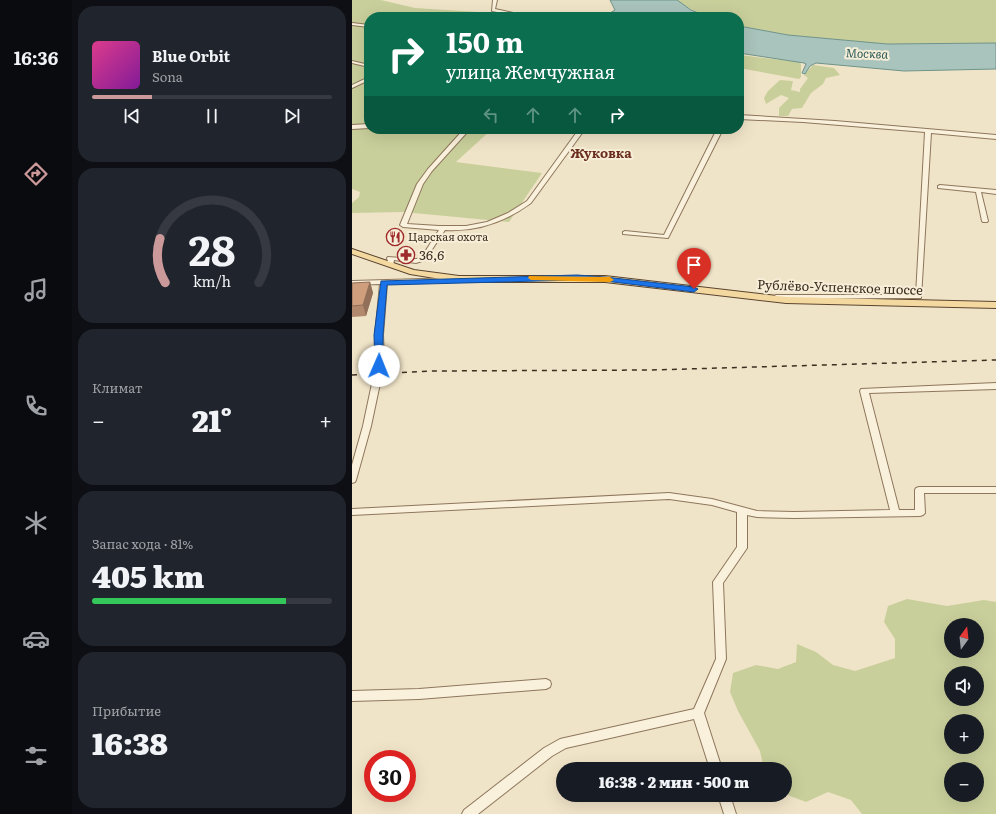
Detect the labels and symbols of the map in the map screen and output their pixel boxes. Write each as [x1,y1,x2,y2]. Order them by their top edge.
water label: Москва [845,43,889,63]
district label: Жуковка [570,143,632,162]
restaurant icon: Царская охота [385,227,405,247]
place label: Царская охота [408,228,488,244]
pharmacy icon: 36,6 [396,245,416,265]
place label: 36,6 [419,245,444,264]
pin [677,248,711,289]
street label: Рублёво-Успенское шоссе [757,274,923,299]
position arrow [358,345,400,387]
north arrow [944,618,984,658]
speed limit sign: 30 [364,750,416,802]

